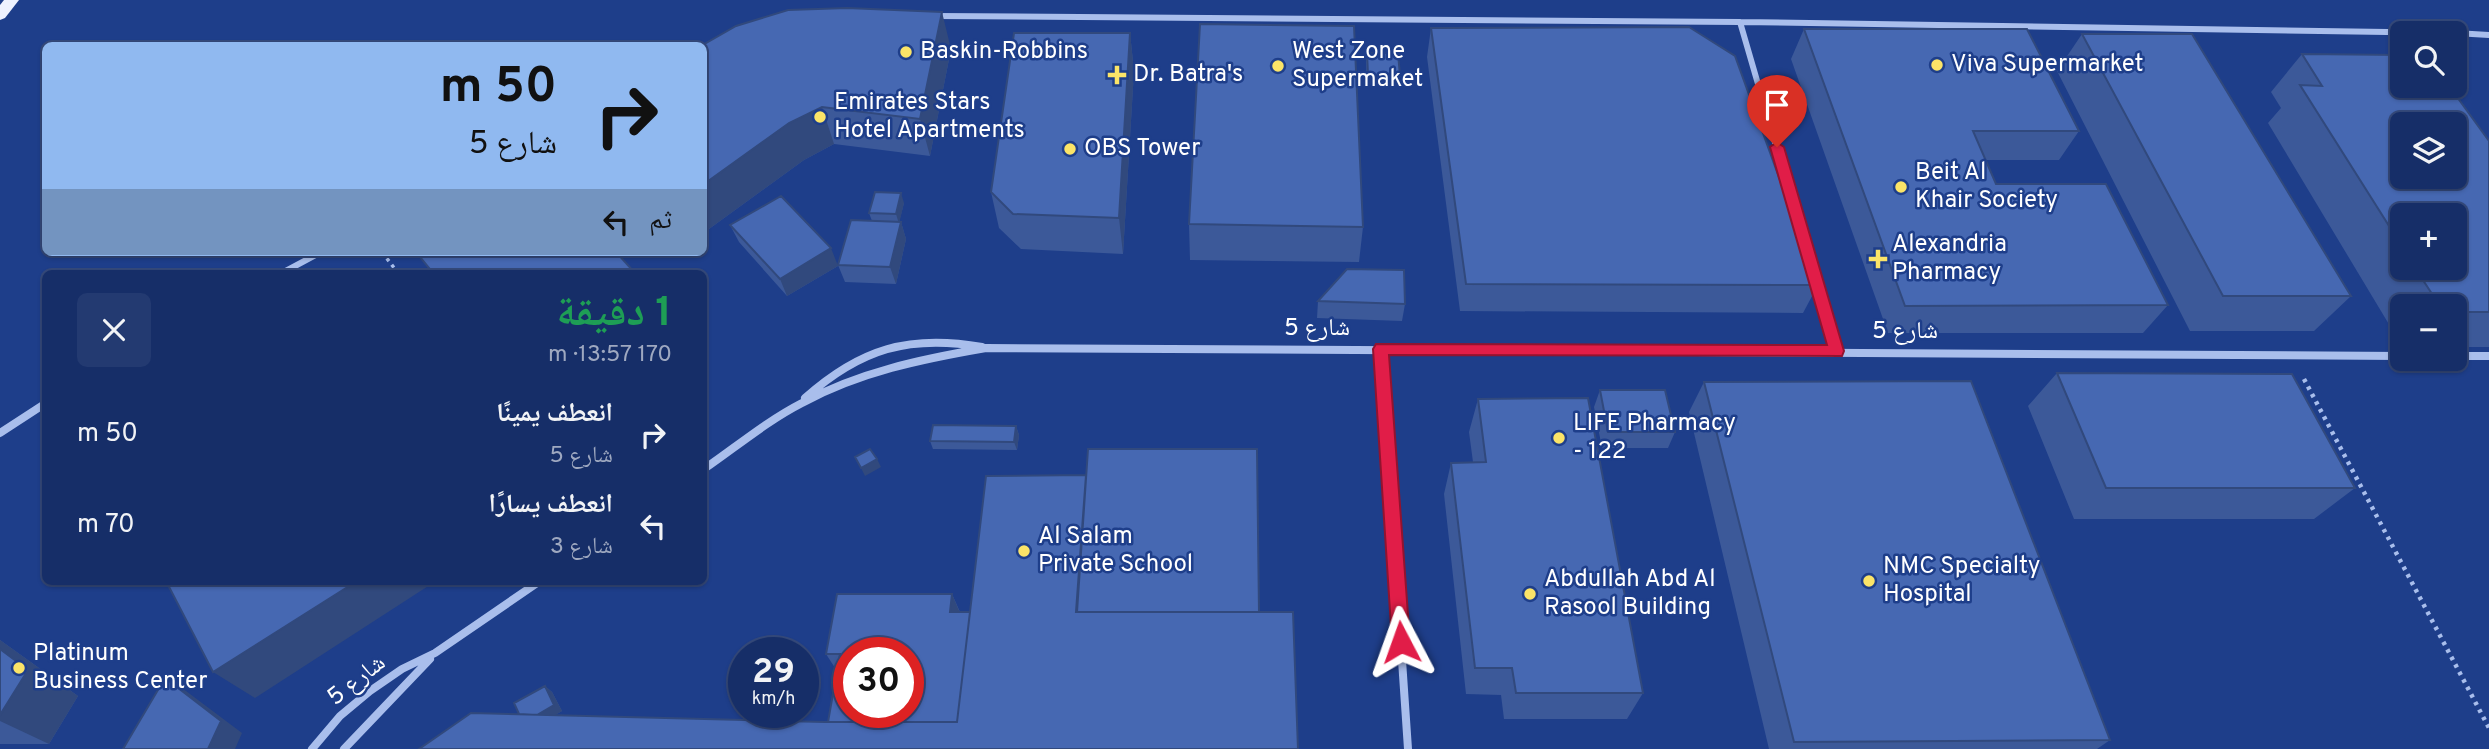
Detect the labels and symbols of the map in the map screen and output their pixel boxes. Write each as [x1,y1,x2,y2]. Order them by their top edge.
place label: Baskin-Robbins [920,37,1088,67]
place label: West Zone Supermaket [1292,37,1423,95]
marker: Baskin-Robbins [898,44,914,60]
place label: Viva Supermarket [1951,50,2144,80]
marker: Viva Supermarket [1929,57,1945,73]
marker: West Zone Supermaket [1270,58,1286,74]
place label: Dr. Batra's [1133,60,1243,90]
marker: Dr. Batra's [1107,65,1127,85]
pin [1747,75,1807,147]
place label: Emirates Stars Hotel Apartments [834,88,1025,146]
marker: Emirates Stars Hotel Apartments [812,109,828,125]
place label: OBS Tower [1084,134,1201,164]
marker: OBS Tower [1062,141,1078,157]
place label: Beit Al Khair Society [1915,158,2058,216]
marker: Beit Al Khair Society [1893,179,1909,195]
place label: Alexandria Pharmacy [1892,230,2007,288]
marker: Alexandria Pharmacy [1870,251,1886,267]
street label: شارع 5 [1284,314,1350,344]
street label: شارع 5 [1872,317,1938,347]
place label: LIFE Pharmacy - 122 [1573,409,1736,467]
marker: LIFE Pharmacy - 122 [1551,430,1567,446]
place label: Al Salam Private School [1038,522,1193,580]
marker: Al Salam Private School [1016,543,1032,559]
place label: NMC Specialty Hospital [1883,552,2040,610]
place label: Abdullah Abd Al Rasool Building [1544,565,1715,623]
marker: NMC Specialty Hospital [1861,573,1877,589]
marker: Abdullah Abd Al Rasool Building [1522,586,1538,602]
position arrow [1364,605,1438,679]
speed limit sign: 30 [833,637,924,728]
place label: Platinum Business Center [33,639,208,697]
street label: شارع 5 [322,649,392,713]
marker: Platinum Business Center [11,660,27,676]

